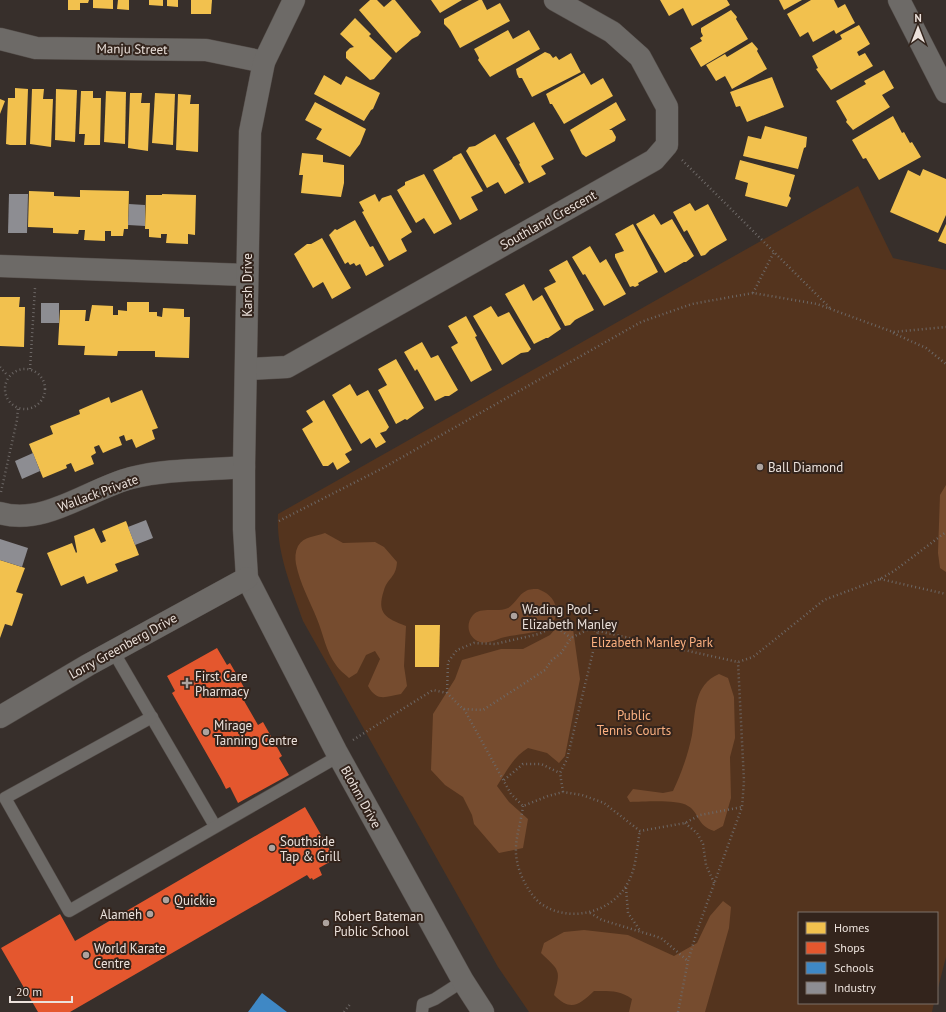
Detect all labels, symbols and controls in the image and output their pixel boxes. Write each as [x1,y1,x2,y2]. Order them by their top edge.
north arrow [898,8,938,48]
text: N [914,11,922,25]
street label: Manju Street [96,40,168,58]
street label: Southland Crescent [497,186,600,254]
street label: Karsh Drive [239,253,256,317]
place label: Ball Diamond [768,459,843,476]
marker: Ball Diamond [755,462,765,472]
street label: Wallack Private [56,471,140,515]
place label: Wading Pool - Elizabeth Manley [522,601,617,633]
street label: Lorry Greenberg Drive [66,609,180,683]
marker: Wading Pool - Elizabeth Manley [509,611,519,621]
park label: Elizabeth Manley Park [591,634,714,651]
place label: First Care Pharmacy [195,668,249,700]
marker: First Care Pharmacy [182,678,192,688]
park label: Public Tennis Courts [597,707,671,739]
place label: Mirage Tanning Centre [214,717,298,749]
marker: Mirage Tanning Centre [201,727,211,737]
street label: Blohm Drive [337,763,385,831]
place label: Southside Tap & Grill [280,833,341,865]
marker: Southside Tap & Grill [267,843,277,853]
place label: Quickie [174,892,216,909]
marker: Quickie [161,895,171,905]
place label: Alameh [100,906,142,923]
place label: Robert Bateman Public School [334,908,423,940]
marker: Alameh [145,909,155,919]
legend [798,912,938,1004]
marker: Robert Bateman Public School [321,918,331,928]
text: Homes [834,920,869,935]
place label: World Karate Centre [94,940,166,972]
text: Shops [834,940,865,955]
marker: World Karate Centre [81,950,91,960]
text: Schools [834,960,874,975]
scale bar [10,978,72,1004]
text: Industry [834,980,876,995]
text: 20 m [16,984,42,999]

